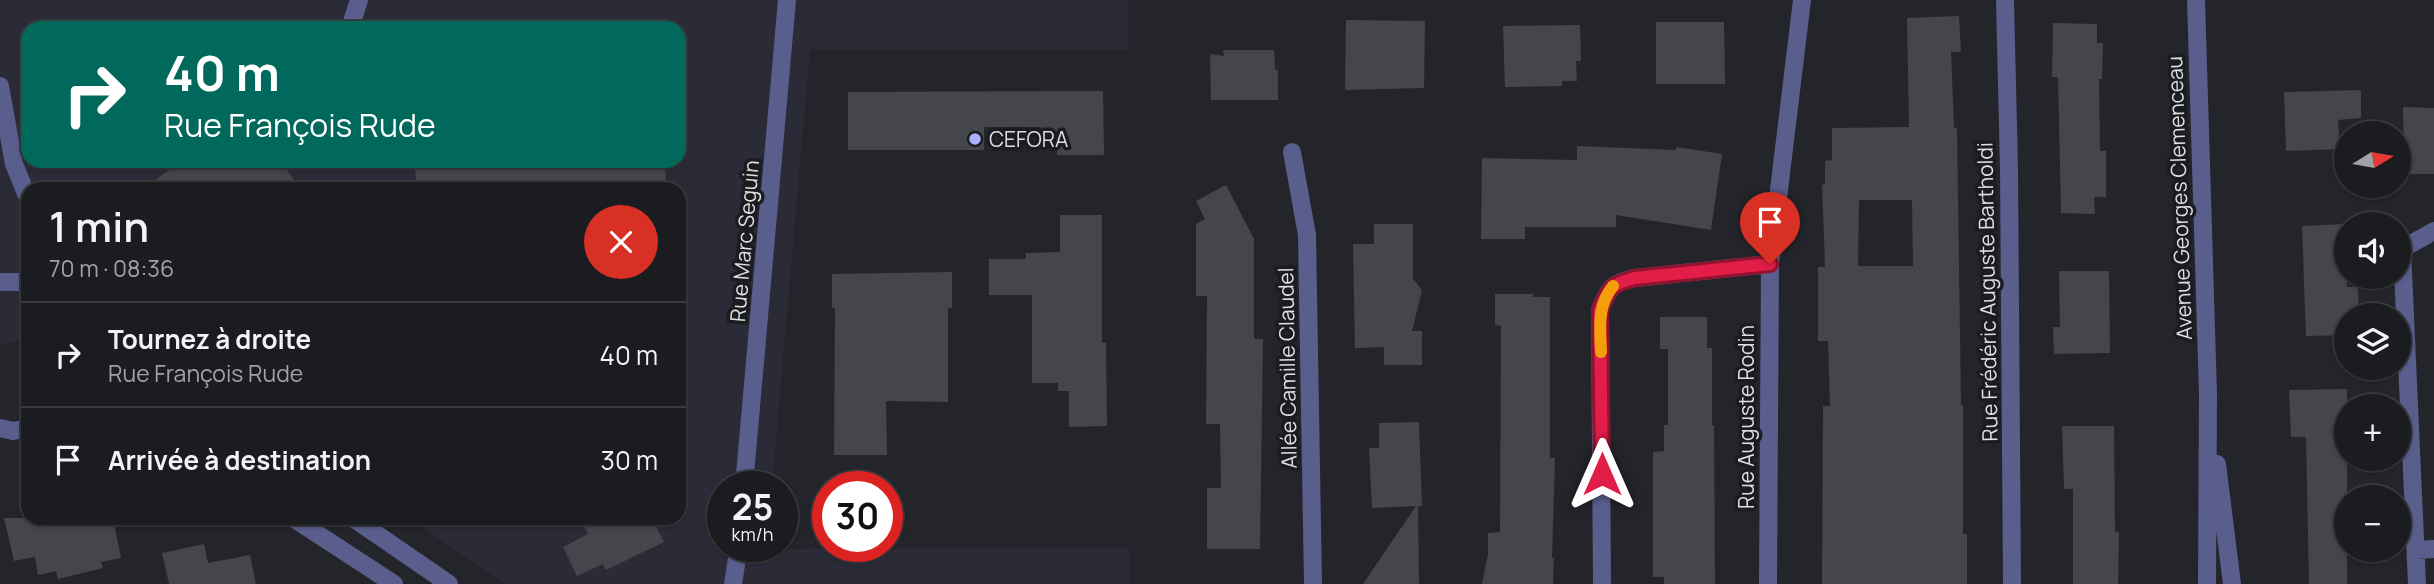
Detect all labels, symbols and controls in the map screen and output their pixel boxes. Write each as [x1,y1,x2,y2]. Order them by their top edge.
text: 40 m [164,39,280,106]
icon: right [49,49,140,140]
street label: Avenue Georges Clemenceau [2160,56,2198,340]
text: Rue François Rude [164,103,436,147]
north arrow [2334,121,2412,198]
map controls [2334,121,2411,562]
place label: CEFORA [989,125,1068,153]
marker: CEFORA [967,131,983,147]
street label: Rue Frédéric Auguste Bartholdi [1970,142,2004,442]
street label: Rue Marc Seguin [723,159,765,323]
pin [1740,192,1800,264]
text: 1 min [49,197,149,255]
icon: arrive [1751,203,1789,241]
button: close [584,205,658,279]
button: sound [2334,212,2411,289]
text: 70 m · 08:36 [49,252,174,284]
street label: Allée Camille Claudel [1271,267,1303,469]
button: layers [2334,303,2411,380]
text: Tournez à droite [108,321,311,357]
street label: Rue Auguste Rodin [1732,325,1760,509]
icon: right [49,336,87,374]
text: 40 m [600,337,658,373]
text: Rue François Rude [108,357,303,389]
button: + [2334,394,2411,471]
position arrow [1565,437,1639,511]
icon: arrive [49,441,87,479]
text: Arrivée à destination [108,442,371,478]
text: 30 m [601,442,658,478]
speed limit sign: 30 [812,471,903,562]
text: 25 [732,483,773,531]
button: − [2334,485,2411,562]
text: km/h [732,522,773,546]

